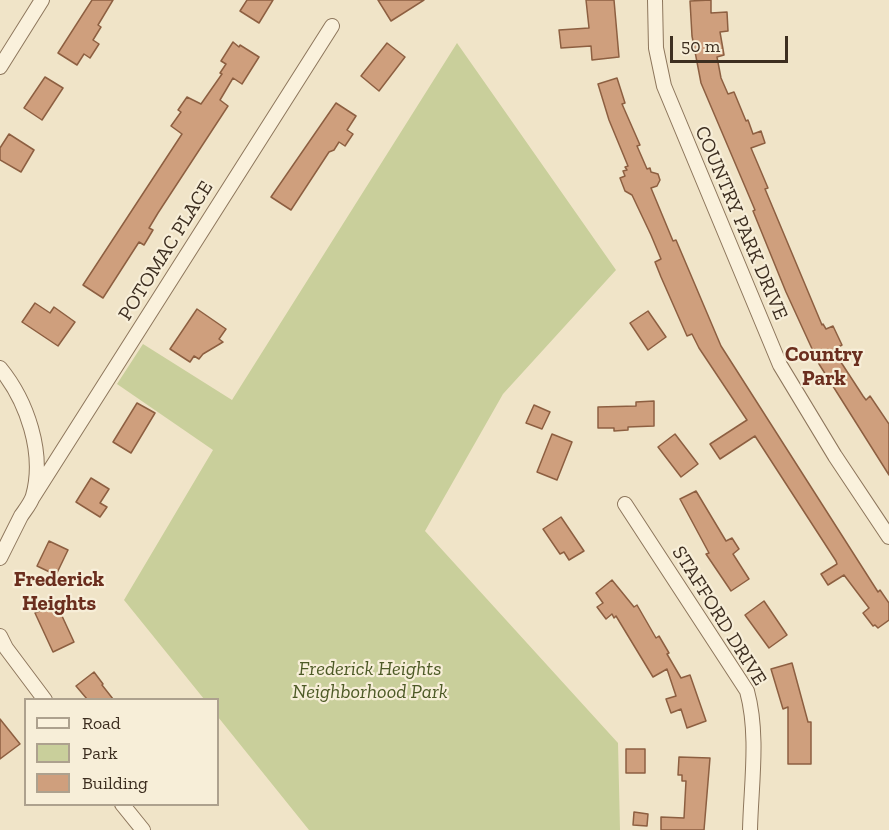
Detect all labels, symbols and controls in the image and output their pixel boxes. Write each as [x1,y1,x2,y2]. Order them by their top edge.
scale bar [673,24,792,62]
text: 50 m [681,35,720,57]
street label: COUNTRY PARK DRIVE [689,123,793,323]
street label: POTOMAC PLACE [114,177,218,325]
district label: Country Park [785,342,863,392]
street label: STAFFORD DRIVE [666,542,772,690]
district label: Frederick Heights [14,567,104,617]
park label: Frederick Heights Neighborhood Park [292,657,448,704]
legend [24,698,219,806]
text: Road [82,712,121,734]
text: Park [82,742,118,764]
text: Building [82,772,148,794]

